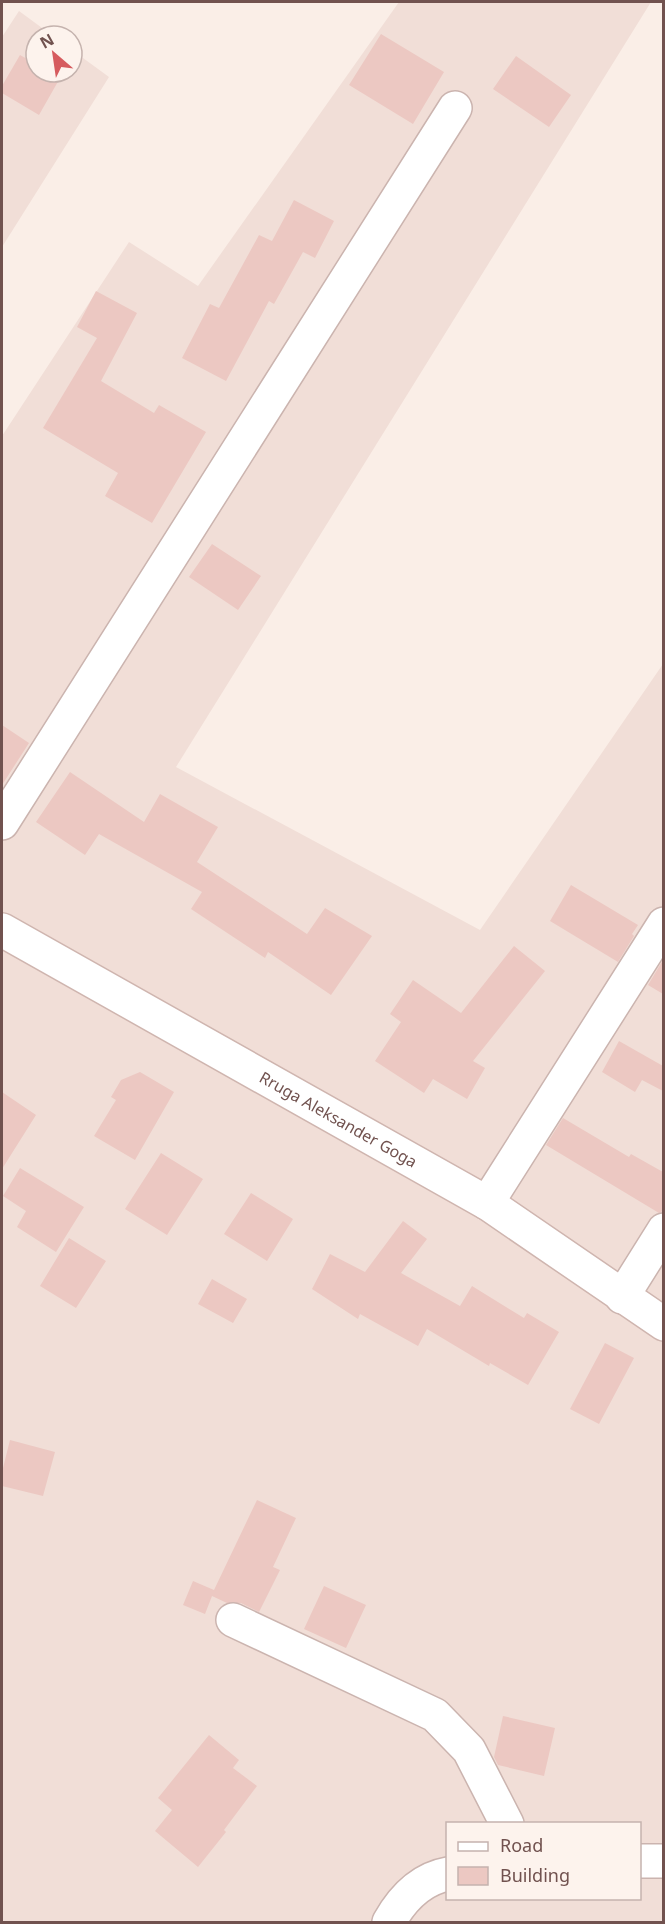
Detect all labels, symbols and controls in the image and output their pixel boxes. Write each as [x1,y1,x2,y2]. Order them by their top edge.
north arrow [24,24,84,84]
text: N [36,28,58,54]
street label: Rruga Aleksander Goga [256,1066,421,1173]
legend [446,1822,641,1900]
text: Road [500,1833,543,1857]
text: Building [500,1863,570,1887]

